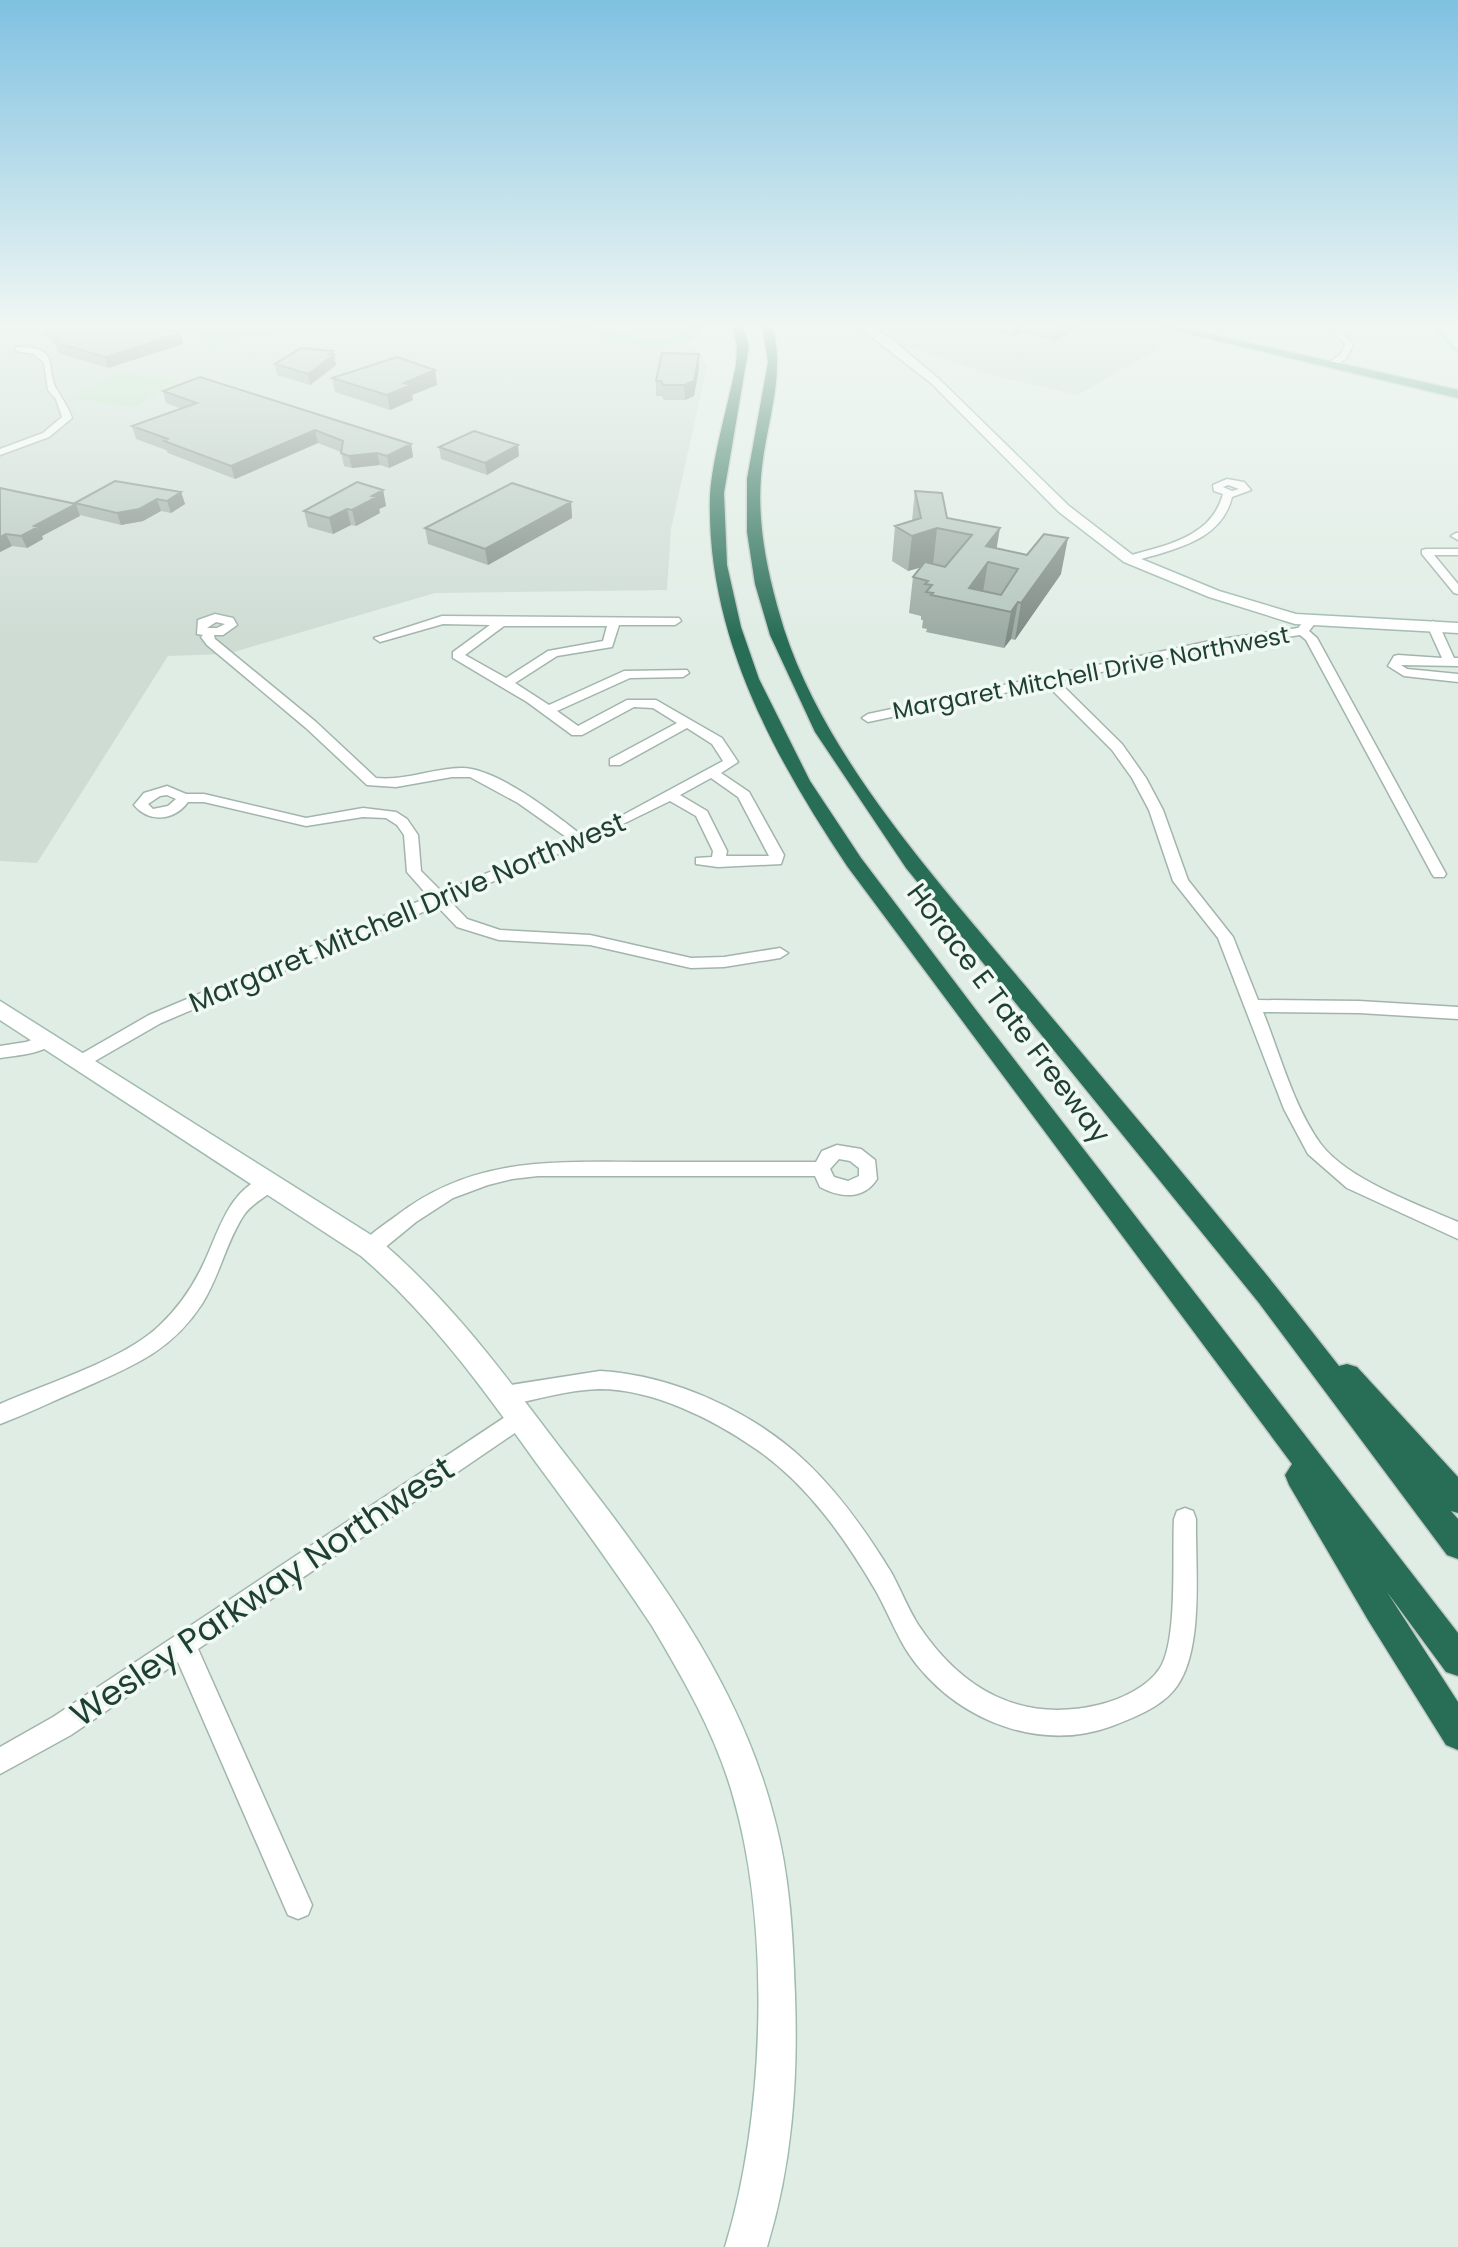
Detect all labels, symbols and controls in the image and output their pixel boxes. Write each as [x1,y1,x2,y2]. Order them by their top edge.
street label: Margaret Mitchell Drive Northwest [890,618,1292,727]
street label: Margaret Mitchell Drive Northwest [183,803,631,1022]
street label: Horace E Tate Freeway [898,875,1120,1152]
street label: Wesley Parkway Northwest [61,1444,463,1738]

